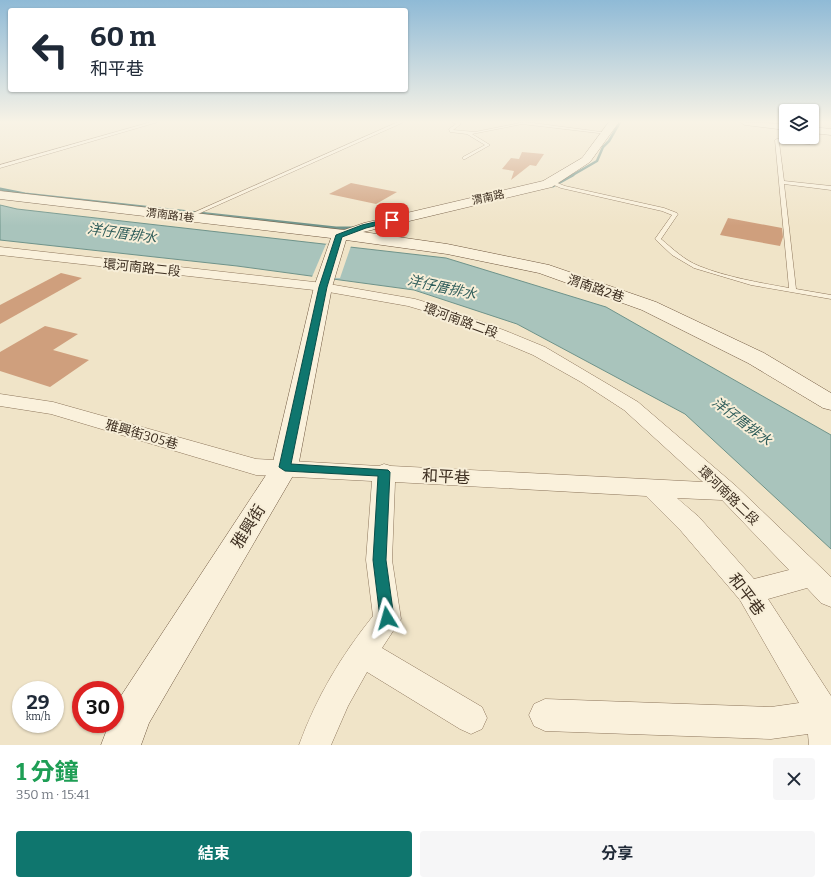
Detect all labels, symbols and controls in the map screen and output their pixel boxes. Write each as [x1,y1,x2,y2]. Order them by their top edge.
text: 60 m [90,20,156,53]
icon: left [24,24,76,76]
text: 和平巷 [90,58,144,80]
map controls [779,104,819,144]
button: layers [779,104,819,144]
street label: 渭南路 [471,187,506,208]
pin [375,203,409,237]
street label: 渭南路1巷 [145,206,195,225]
icon: arrive [381,209,403,231]
water label: 洋仔厝排水 [86,220,159,247]
street label: 環河南路二段 [102,256,182,279]
water label: 洋仔厝排水 [406,272,479,303]
street label: 渭南路2巷 [565,272,626,305]
street label: 環河南路二段 [422,300,500,341]
water label: 洋仔厝排水 [709,394,776,450]
street label: 雅興街305巷 [104,417,180,452]
street label: 環河南路二段 [695,463,762,528]
street label: 和平巷 [422,466,470,487]
street label: 雅興街 [228,501,269,552]
street label: 和平巷 [725,569,769,619]
position arrow [366,597,408,639]
speed limit sign: 30 [72,681,124,733]
text: 29 [26,690,50,714]
text: km/h [26,711,50,723]
text: 1 分鐘 [16,758,79,786]
button: close [773,758,815,800]
text: 350 m · 15:41 [16,787,89,802]
button: 結束 [16,831,412,877]
button: 分享 [420,831,815,877]

